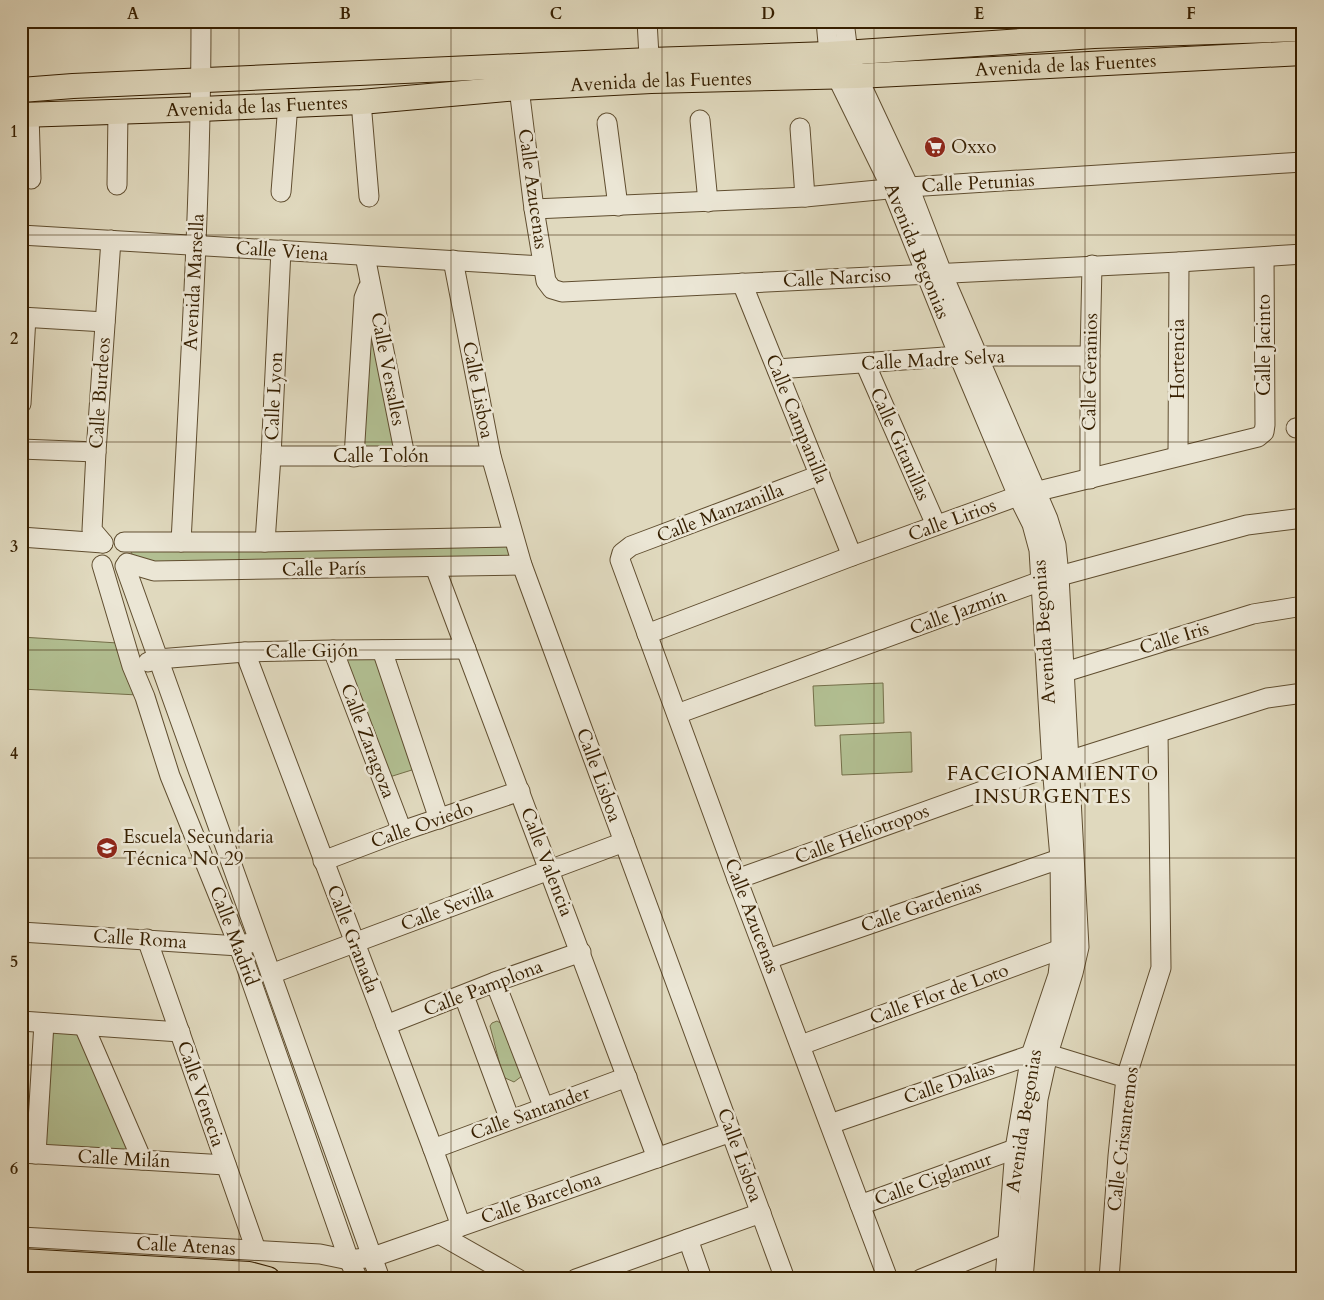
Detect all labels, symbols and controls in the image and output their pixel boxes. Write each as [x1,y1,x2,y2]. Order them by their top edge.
text: A [127,3,139,25]
text: B [339,3,351,25]
text: C [550,3,562,25]
text: D [761,3,775,25]
text: E [974,3,984,25]
text: F [1186,3,1196,25]
street label: Avenida de las Fuentes [974,48,1157,83]
street label: Avenida de las Fuentes [570,66,752,98]
street label: Avenida de las Fuentes [166,90,348,123]
text: 1 [10,121,18,143]
street label: Calle Azucenas [512,127,554,251]
place label: Oxxo [951,134,997,160]
supermarket icon: Oxxo [923,135,947,159]
street label: Calle Petunias [921,167,1035,199]
street label: Avenida Begonias [878,179,956,323]
street label: Avenida Marsella [177,213,211,351]
street label: Calle Viena [235,235,329,267]
street label: Calle Narciso [782,262,892,294]
street label: Calle Jacinto [1251,294,1277,396]
street label: Calle Versalles [364,310,412,428]
street label: Calle Geranios [1076,313,1104,431]
street label: Hortencia [1165,319,1191,399]
text: 2 [10,328,18,350]
street label: Calle Burdeos [83,336,117,450]
street label: Calle Lisboa [456,339,500,441]
street label: Calle Madre Selva [861,343,1005,377]
street label: Calle Campanilla [759,350,835,488]
street label: Calle Lyon [259,351,289,441]
street label: Calle Gitanillas [863,383,937,505]
street label: Calle Tolón [333,443,429,469]
street label: Calle Manzanilla [653,477,787,549]
street label: Calle Lirios [904,492,1000,548]
text: 3 [10,536,18,558]
street label: Calle París [282,555,366,583]
street label: Avenida Begonias [1026,559,1062,705]
street label: Calle Jazmín [906,582,1010,642]
street label: Calle Iris [1136,615,1212,661]
street label: Calle Gijón [265,637,359,665]
street label: Calle Zaragoza [334,680,402,802]
street label: Calle Lisboa [570,725,628,825]
text: 4 [10,743,18,765]
district label: FACCIONAMIENTO INSURGENTES [947,760,1159,810]
street label: Calle Oviedo [367,795,477,855]
street label: Calle Heliotropos [791,798,933,870]
street label: Calle Valencia [514,804,580,920]
place label: Escuela Secundaria Técnica No 29 [123,824,274,872]
school or university icon: Escuela Secundaria Técnica No 29 [95,836,119,860]
street label: Calle Azucenas [718,855,786,977]
street label: Calle Gardenias [857,873,985,939]
street label: Calle Sevilla [397,878,497,938]
street label: Calle Granada [320,881,386,997]
street label: Calle Madrid [203,882,265,990]
street label: Calle Roma [92,923,188,955]
text: 5 [10,951,18,973]
street label: Calle Pamplona [420,953,546,1023]
street label: Calle Flor de Loto [866,957,1012,1031]
street label: Calle Venecia [171,1038,231,1150]
street label: Avenida Begonias [1000,1048,1048,1194]
street label: Calle Dalias [900,1055,998,1111]
street label: Calle Crisantemos [1101,1065,1145,1213]
street label: Calle Santander [467,1079,593,1147]
street label: Calle Lisboa [711,1105,769,1205]
street label: Calle Milán [77,1144,171,1174]
street label: Calle Ciglamur [871,1146,995,1212]
text: 6 [10,1158,18,1180]
street label: Calle Barcelona [477,1165,605,1231]
street label: Calle Atenas [136,1230,236,1262]

